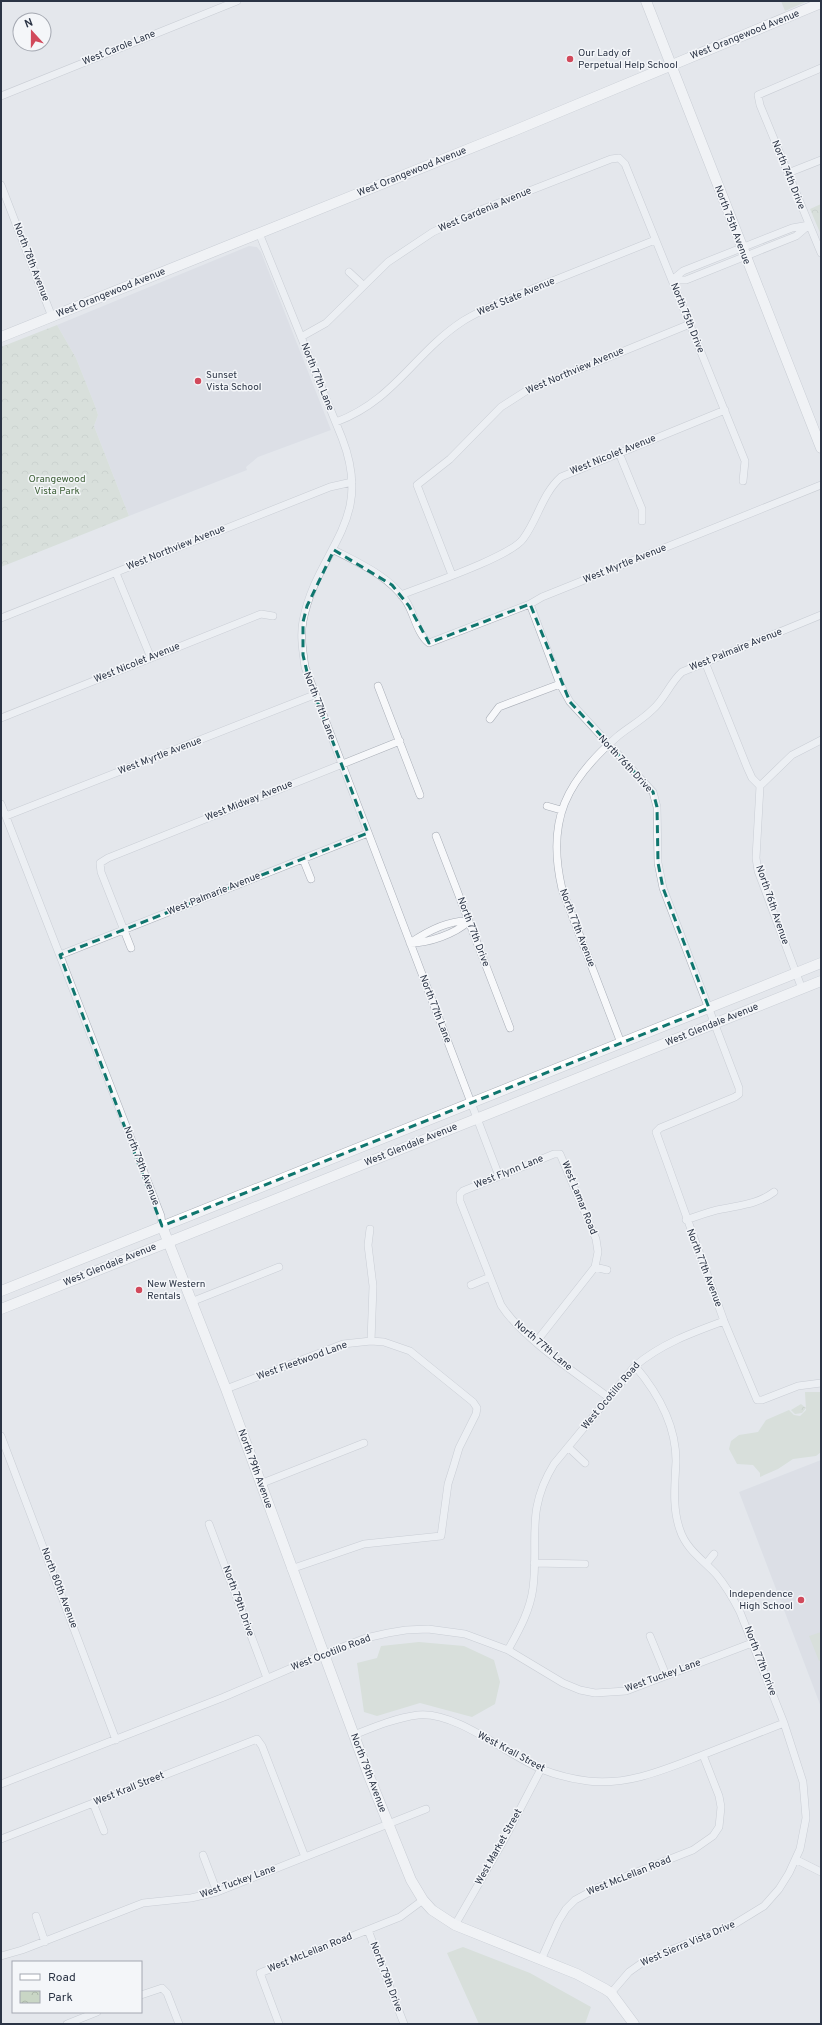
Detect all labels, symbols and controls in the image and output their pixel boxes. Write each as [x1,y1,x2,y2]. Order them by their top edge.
street label: West Orangewood Avenue [688,7,802,63]
north arrow [12,12,52,52]
text: N [23,16,35,32]
street label: West Carole Lane [81,27,157,69]
place label: Our Lady of Perpetual Help School [578,47,678,72]
marker: Our Lady of Perpetual Help School [565,54,575,64]
street label: North 74th Drive [768,138,808,212]
street label: West Orangewood Avenue [355,144,469,200]
street label: West Gardenia Avenue [436,184,534,236]
street label: North 75th Avenue [711,184,753,266]
street label: North 78th Avenue [10,221,52,303]
street label: West Orangewood Avenue [54,265,168,321]
street label: West State Avenue [475,275,557,319]
street label: North 75th Drive [667,281,707,355]
street label: North 77th Lane [297,341,337,413]
street label: West Northview Avenue [524,344,626,398]
place label: Sunset Vista School [206,369,261,394]
marker: Sunset Vista School [193,376,203,386]
street label: West Nicolet Avenue [568,432,658,478]
park label: Orangewood Vista Park [28,473,86,498]
street label: West Northview Avenue [125,522,227,574]
street label: West Myrtle Avenue [581,541,669,587]
street label: West Palmaire Avenue [688,625,784,675]
street label: West Nicolet Avenue [92,640,182,686]
street label: North 77th Lane [300,670,338,742]
street label: North 76th Drive [595,733,655,795]
street label: West Myrtle Avenue [116,734,204,778]
street label: West Midway Avenue [203,777,295,825]
street label: North 76th Avenue [752,864,792,946]
street label: West Palmarie Avenue [166,869,262,919]
street label: North 77th Avenue [556,887,598,969]
street label: North 77th Drive [454,895,492,969]
street label: North 77th Lane [416,973,454,1045]
street label: West Glendale Avenue [664,1000,760,1050]
street label: West Glendale Avenue [363,1120,459,1170]
street label: North 79th Avenue [120,1125,162,1207]
street label: West Flynn Lane [472,1152,546,1192]
street label: West Lamar Road [558,1159,600,1237]
street label: North 77th Avenue [683,1227,725,1309]
street label: West Glendale Avenue [62,1240,158,1290]
place label: New Western Rentals [147,1278,205,1303]
marker: New Western Rentals [134,1285,144,1295]
street label: North 77th Lane [511,1318,575,1374]
street label: West Fleetwood Lane [255,1339,349,1383]
street label: West Ocotillo Road [579,1359,643,1433]
street label: North 79th Avenue [235,1427,275,1511]
street label: North 80th Avenue [38,1546,80,1630]
street label: North 79th Drive [219,1564,257,1638]
place label: Independence High School [729,1588,793,1613]
marker: Independence High School [796,1595,806,1605]
street label: North 77th Drive [741,1624,779,1698]
street label: West Ocotillo Road [289,1632,373,1674]
street label: West Tuckey Lane [623,1656,703,1696]
street label: West Krall Street [475,1729,547,1775]
street label: North 79th Avenue [347,1732,389,1814]
street label: West Krall Street [92,1769,166,1809]
street label: West Market Street [473,1806,525,1887]
street label: West McLellan Road [585,1853,673,1899]
street label: West Tuckey Lane [198,1862,278,1902]
street label: West Sierra Vista Drive [639,1918,737,1970]
street label: West McLellan Road [266,1930,354,1976]
street label: North 79th Drive [367,1940,405,2014]
legend [12,1961,142,2013]
text: Road [48,1970,76,1986]
text: Park [48,1990,73,2006]

